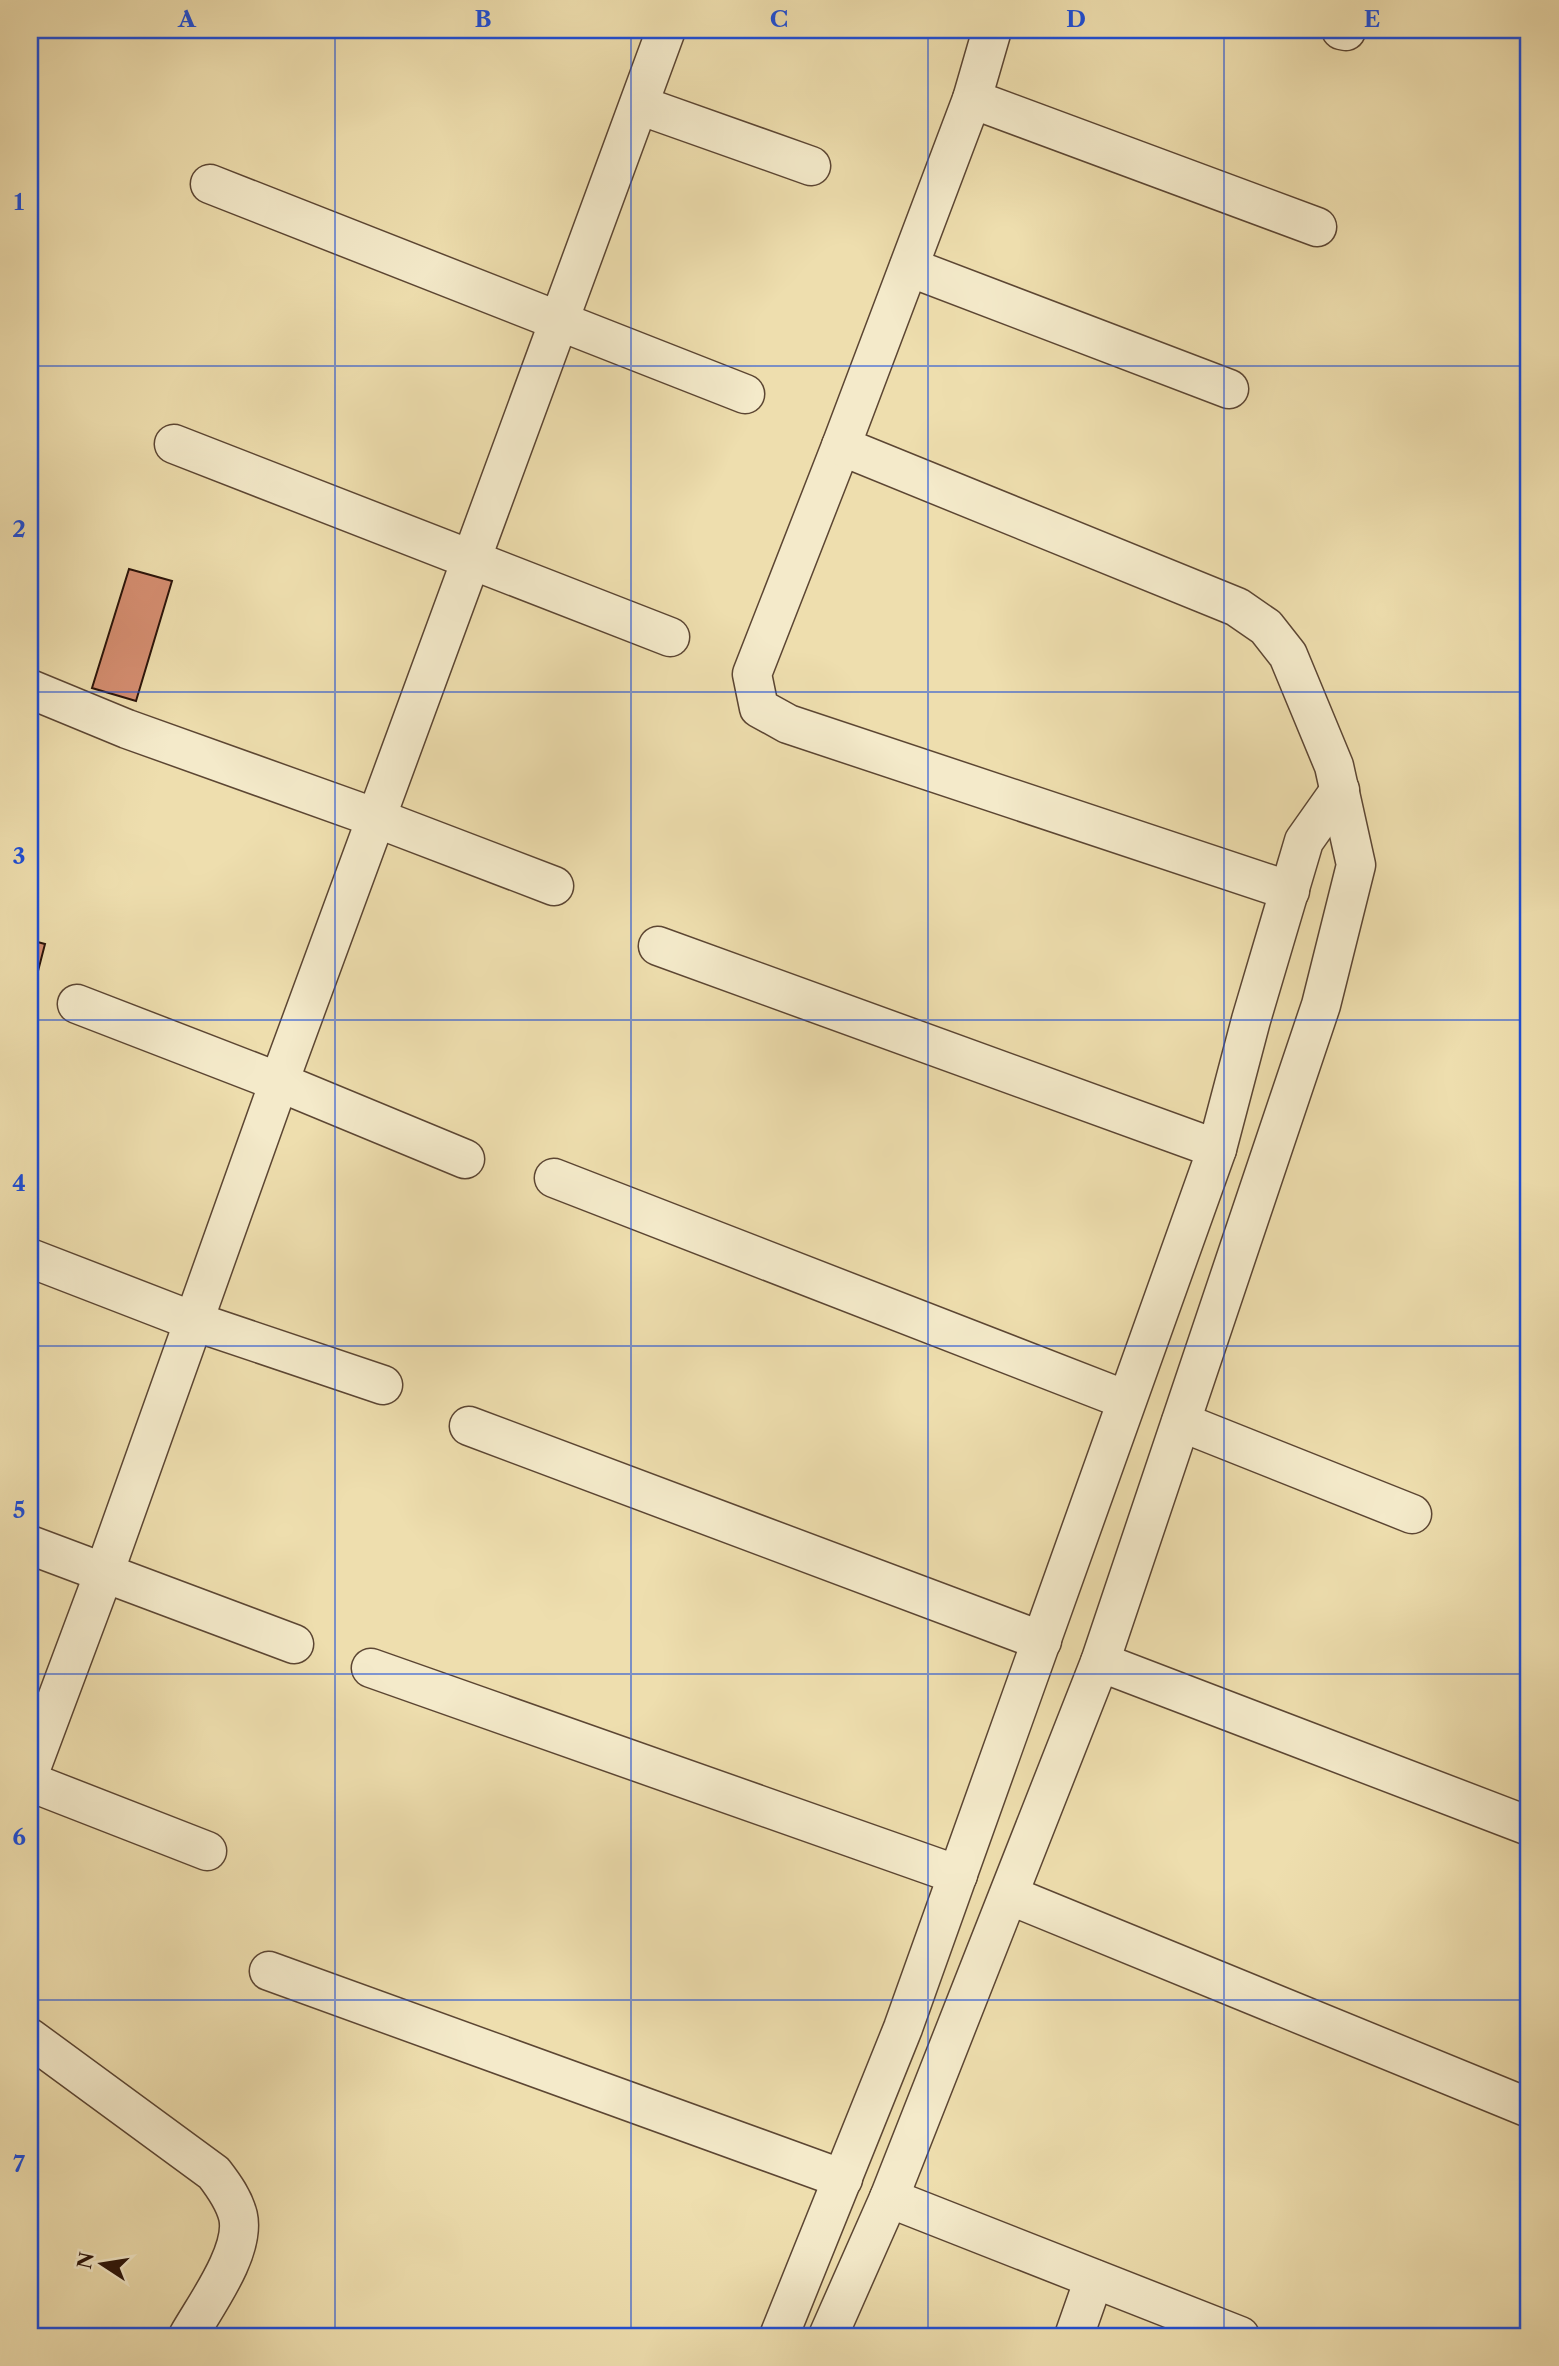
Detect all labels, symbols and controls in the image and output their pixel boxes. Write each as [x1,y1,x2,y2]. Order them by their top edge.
text: A [177,5,197,33]
text: B [474,5,492,33]
text: C [770,5,788,33]
text: D [1066,5,1086,33]
text: E [1364,5,1380,33]
text: 1 [14,188,25,216]
text: 2 [12,515,26,543]
text: 3 [13,842,26,870]
text: 4 [12,1169,26,1197]
text: 5 [13,1496,25,1524]
text: 6 [12,1823,26,1851]
text: 7 [13,2150,25,2178]
north arrow [66,2230,136,2300]
text: N [73,2250,99,2271]

